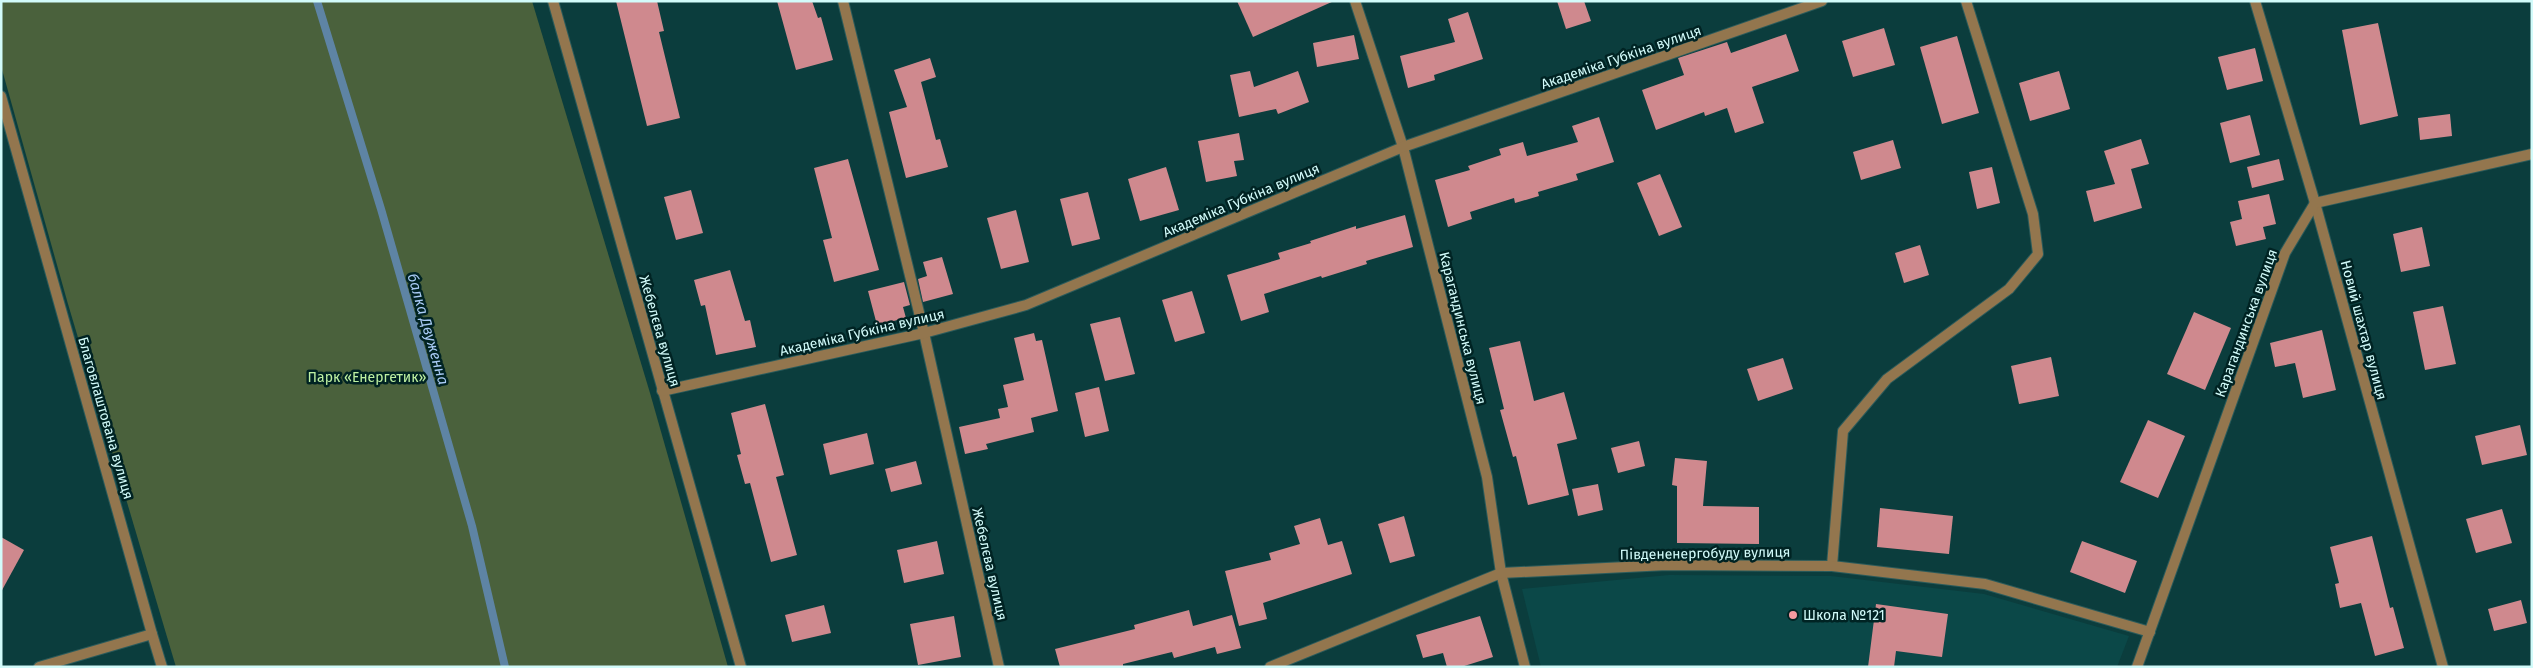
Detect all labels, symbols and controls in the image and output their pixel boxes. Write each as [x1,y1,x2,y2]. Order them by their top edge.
street label: Академіка Губкіна вулиця [1539,22,1704,93]
street label: Академіка Губкіна вулиця [1160,160,1322,241]
street label: Карагандинська вулиця [2212,247,2281,400]
street label: Карагандинська вулиця [1435,250,1490,406]
street label: Новий шахтар вулиця [2337,258,2390,402]
water label: балка Двуженна [403,271,453,387]
street label: Жебелєва вулиця [635,273,684,389]
street label: Академіка Губкіна вулиця [778,305,946,360]
street label: Благовлаштована вулиця [74,335,137,501]
park label: Парк «Енергетик» [308,369,426,386]
street label: Жебелєва вулиця [968,506,1011,622]
street label: Південенергобуду вулиця [1620,544,1790,563]
place label: Школа №121 [1803,607,1885,624]
marker: Школа №121 [1787,609,1799,621]

